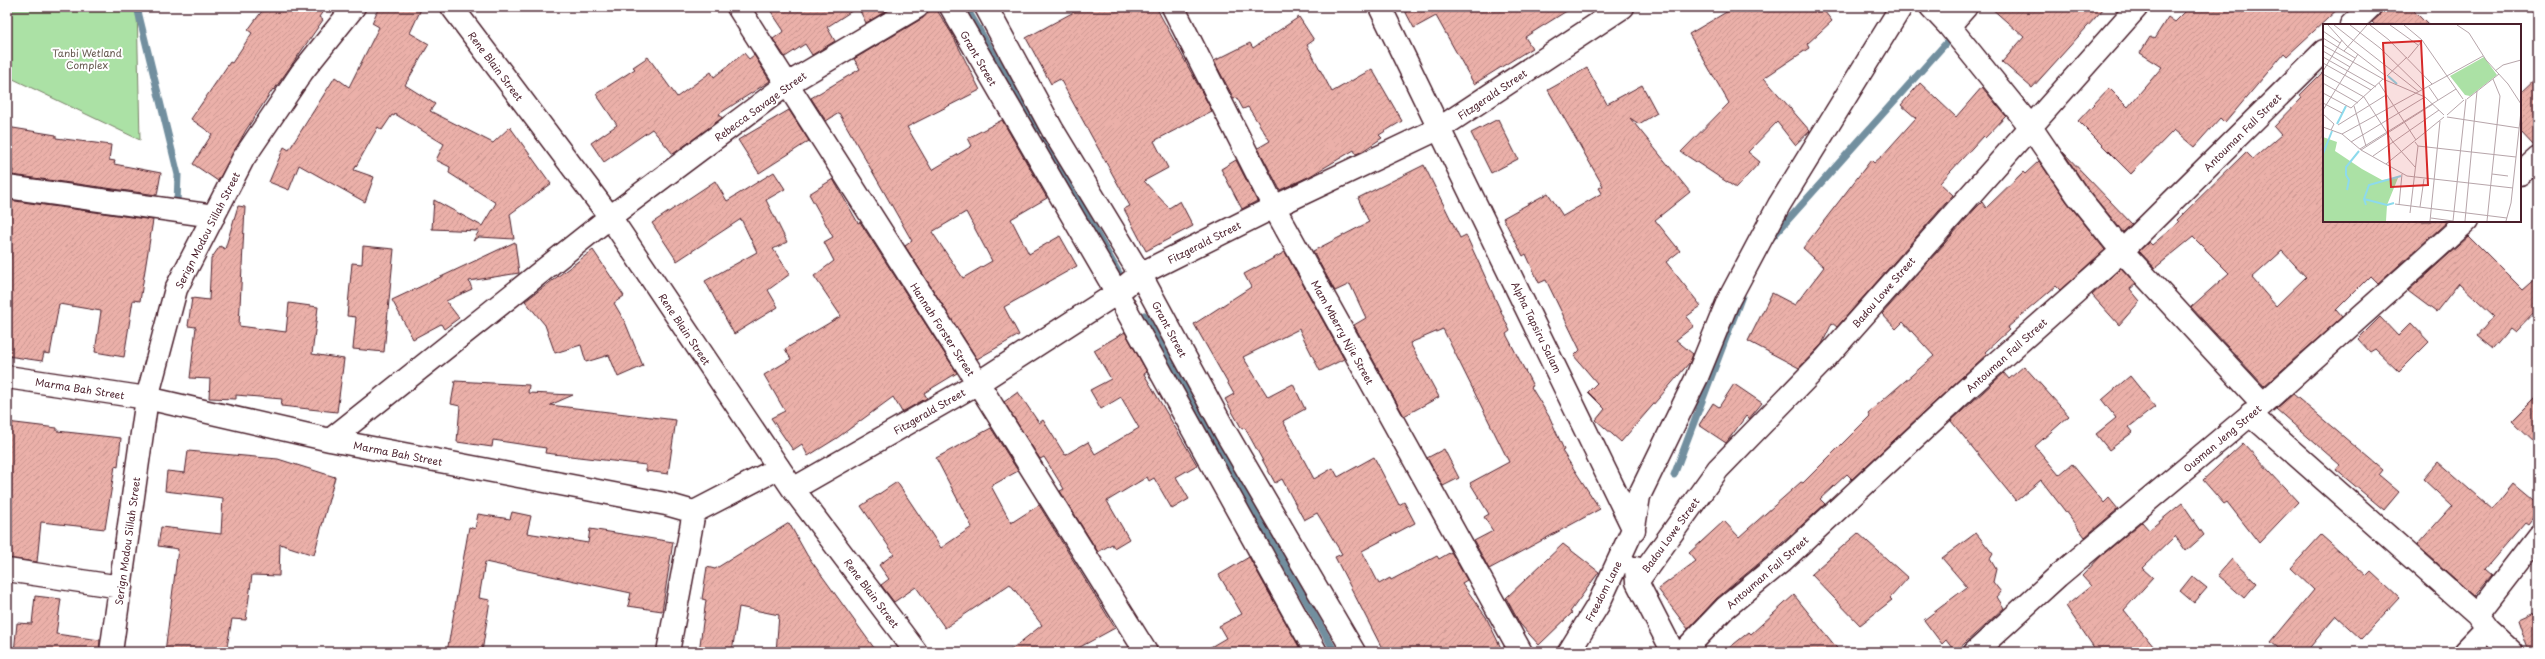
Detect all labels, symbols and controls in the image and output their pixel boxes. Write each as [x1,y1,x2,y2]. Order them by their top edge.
inset map [2323,24,2521,222]
street label: Grant Street [957,27,1001,89]
street label: Rene Blain Street [465,28,527,104]
park label: Tanbi Wetland Complex [52,45,122,72]
street label: Fitzgerald Street [1454,65,1530,123]
street label: Rebecca Savage Street [711,68,809,144]
street label: Antouman Fall Street [2200,90,2284,174]
street label: Serign Modou Sillah Street [171,169,243,291]
street label: Fitzgerald Street [1165,217,1243,267]
street label: Badou Lowe Street [1848,253,1918,331]
street label: Mam Mberry Njie Street [1308,277,1378,387]
street label: Hannah Forster Street [907,279,979,379]
street label: Alpha Tapsiru Salam [1508,279,1566,375]
street label: Rene Blain Street [655,290,715,368]
street label: Grant Street [1149,298,1191,360]
street label: Antouman Fall Street [1962,314,2050,396]
street label: Marma Bah Street [34,374,126,402]
street label: Fitzgerald Street [890,384,968,438]
street label: Ousman Jeng Street [2180,401,2264,475]
street label: Marma Bah Street [352,437,444,469]
street label: Serign Modou Sillah Street [111,476,143,606]
street label: Badou Lowe Street [1638,494,1702,576]
street label: Antouman Fall Street [1723,532,1811,612]
street label: Rene Blain Street [841,555,903,631]
street label: Freedom Lane [1581,558,1625,624]

